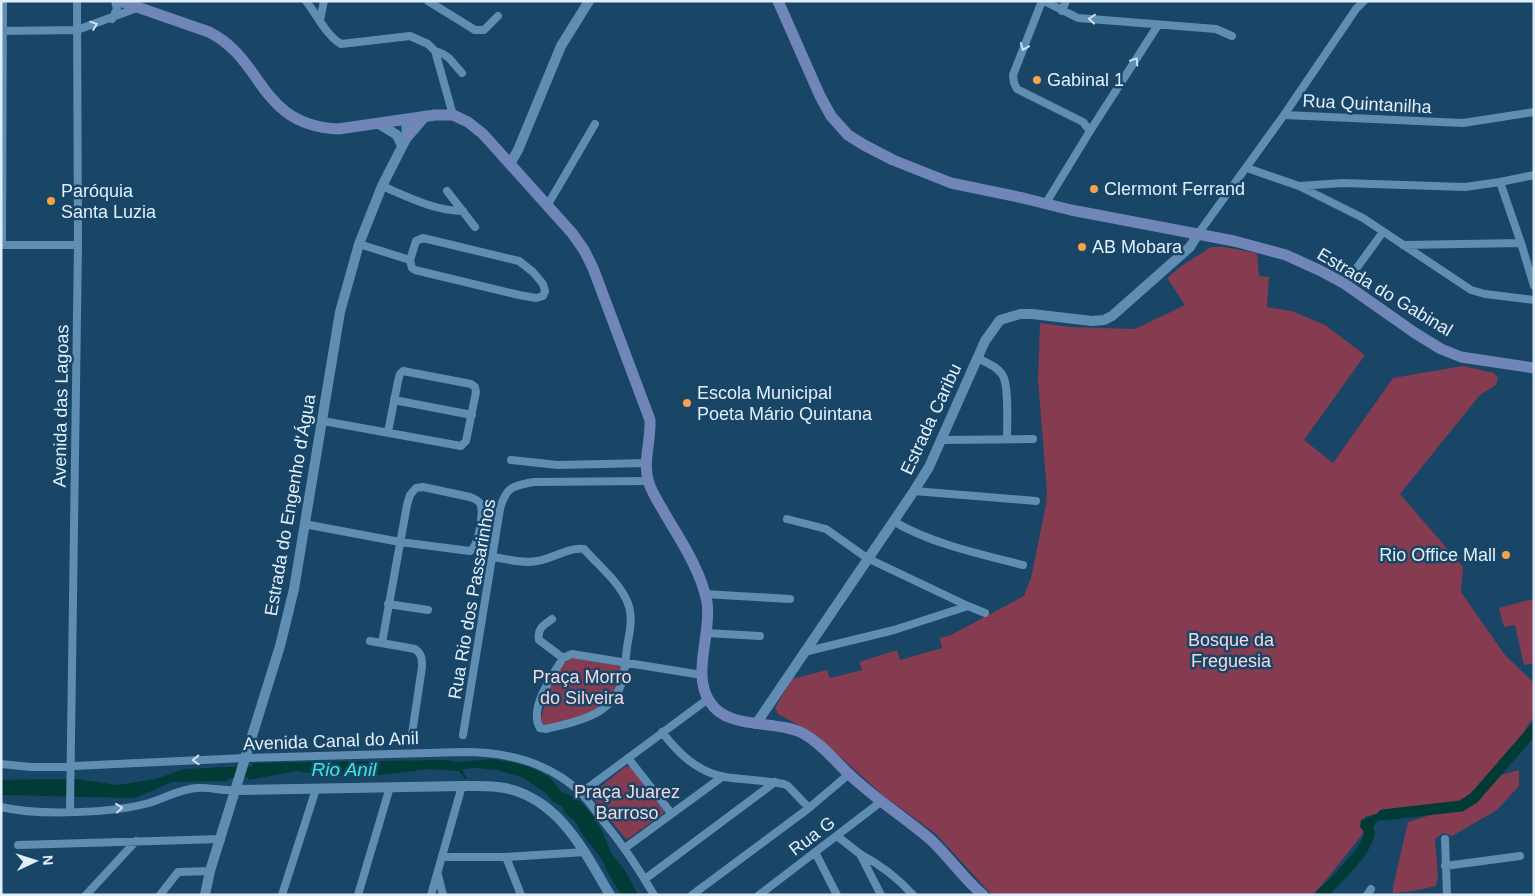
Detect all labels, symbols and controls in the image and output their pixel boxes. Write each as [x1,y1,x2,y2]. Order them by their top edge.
one-way arrow [1088,14,1096,25]
one-way arrow [90,20,98,30]
one-way arrow [1019,42,1029,50]
one-way arrow [1129,57,1138,66]
place label: Gabinal 1 [1047,70,1124,90]
marker: Gabinal 1 [1031,74,1043,86]
street label: Rua Quintanilha [1302,91,1433,117]
place label: Clermont Ferrand [1104,179,1245,199]
place label: Paróquia Santa Luzia [61,181,157,222]
marker: Clermont Ferrand [1088,183,1100,195]
marker: Paróquia Santa Luzia [45,195,57,207]
place label: AB Mobara [1092,237,1183,257]
marker: AB Mobara [1076,241,1088,253]
street label: Estrada do Gabinal [1314,244,1456,340]
street label: Avenida das Lagoas [50,324,72,488]
street label: Estrada Caribu [897,360,965,478]
place label: Escola Municipal Poeta Mário Quintana [697,383,873,424]
street label: Estrada do Engenho d'Água [261,392,320,617]
marker: Escola Municipal Poeta Mário Quintana [681,397,693,409]
street label: Rua Rio dos Passarinhos [445,497,499,701]
place label: Rio Office Mall [1379,545,1496,565]
marker: Rio Office Mall [1500,549,1512,561]
park label: Bosque da Freguesia [1188,630,1275,671]
park label: Praça Morro do Silveira [532,667,632,708]
street label: Avenida Canal do Anil [243,728,419,754]
one-way arrow [192,754,200,765]
water label: Rio Anil [312,759,377,780]
park label: Praça Juarez Barroso [574,782,680,823]
one-way arrow [115,803,123,814]
street label: Rua G [785,812,839,860]
north arrow [10,836,60,886]
text: N [40,854,56,866]

